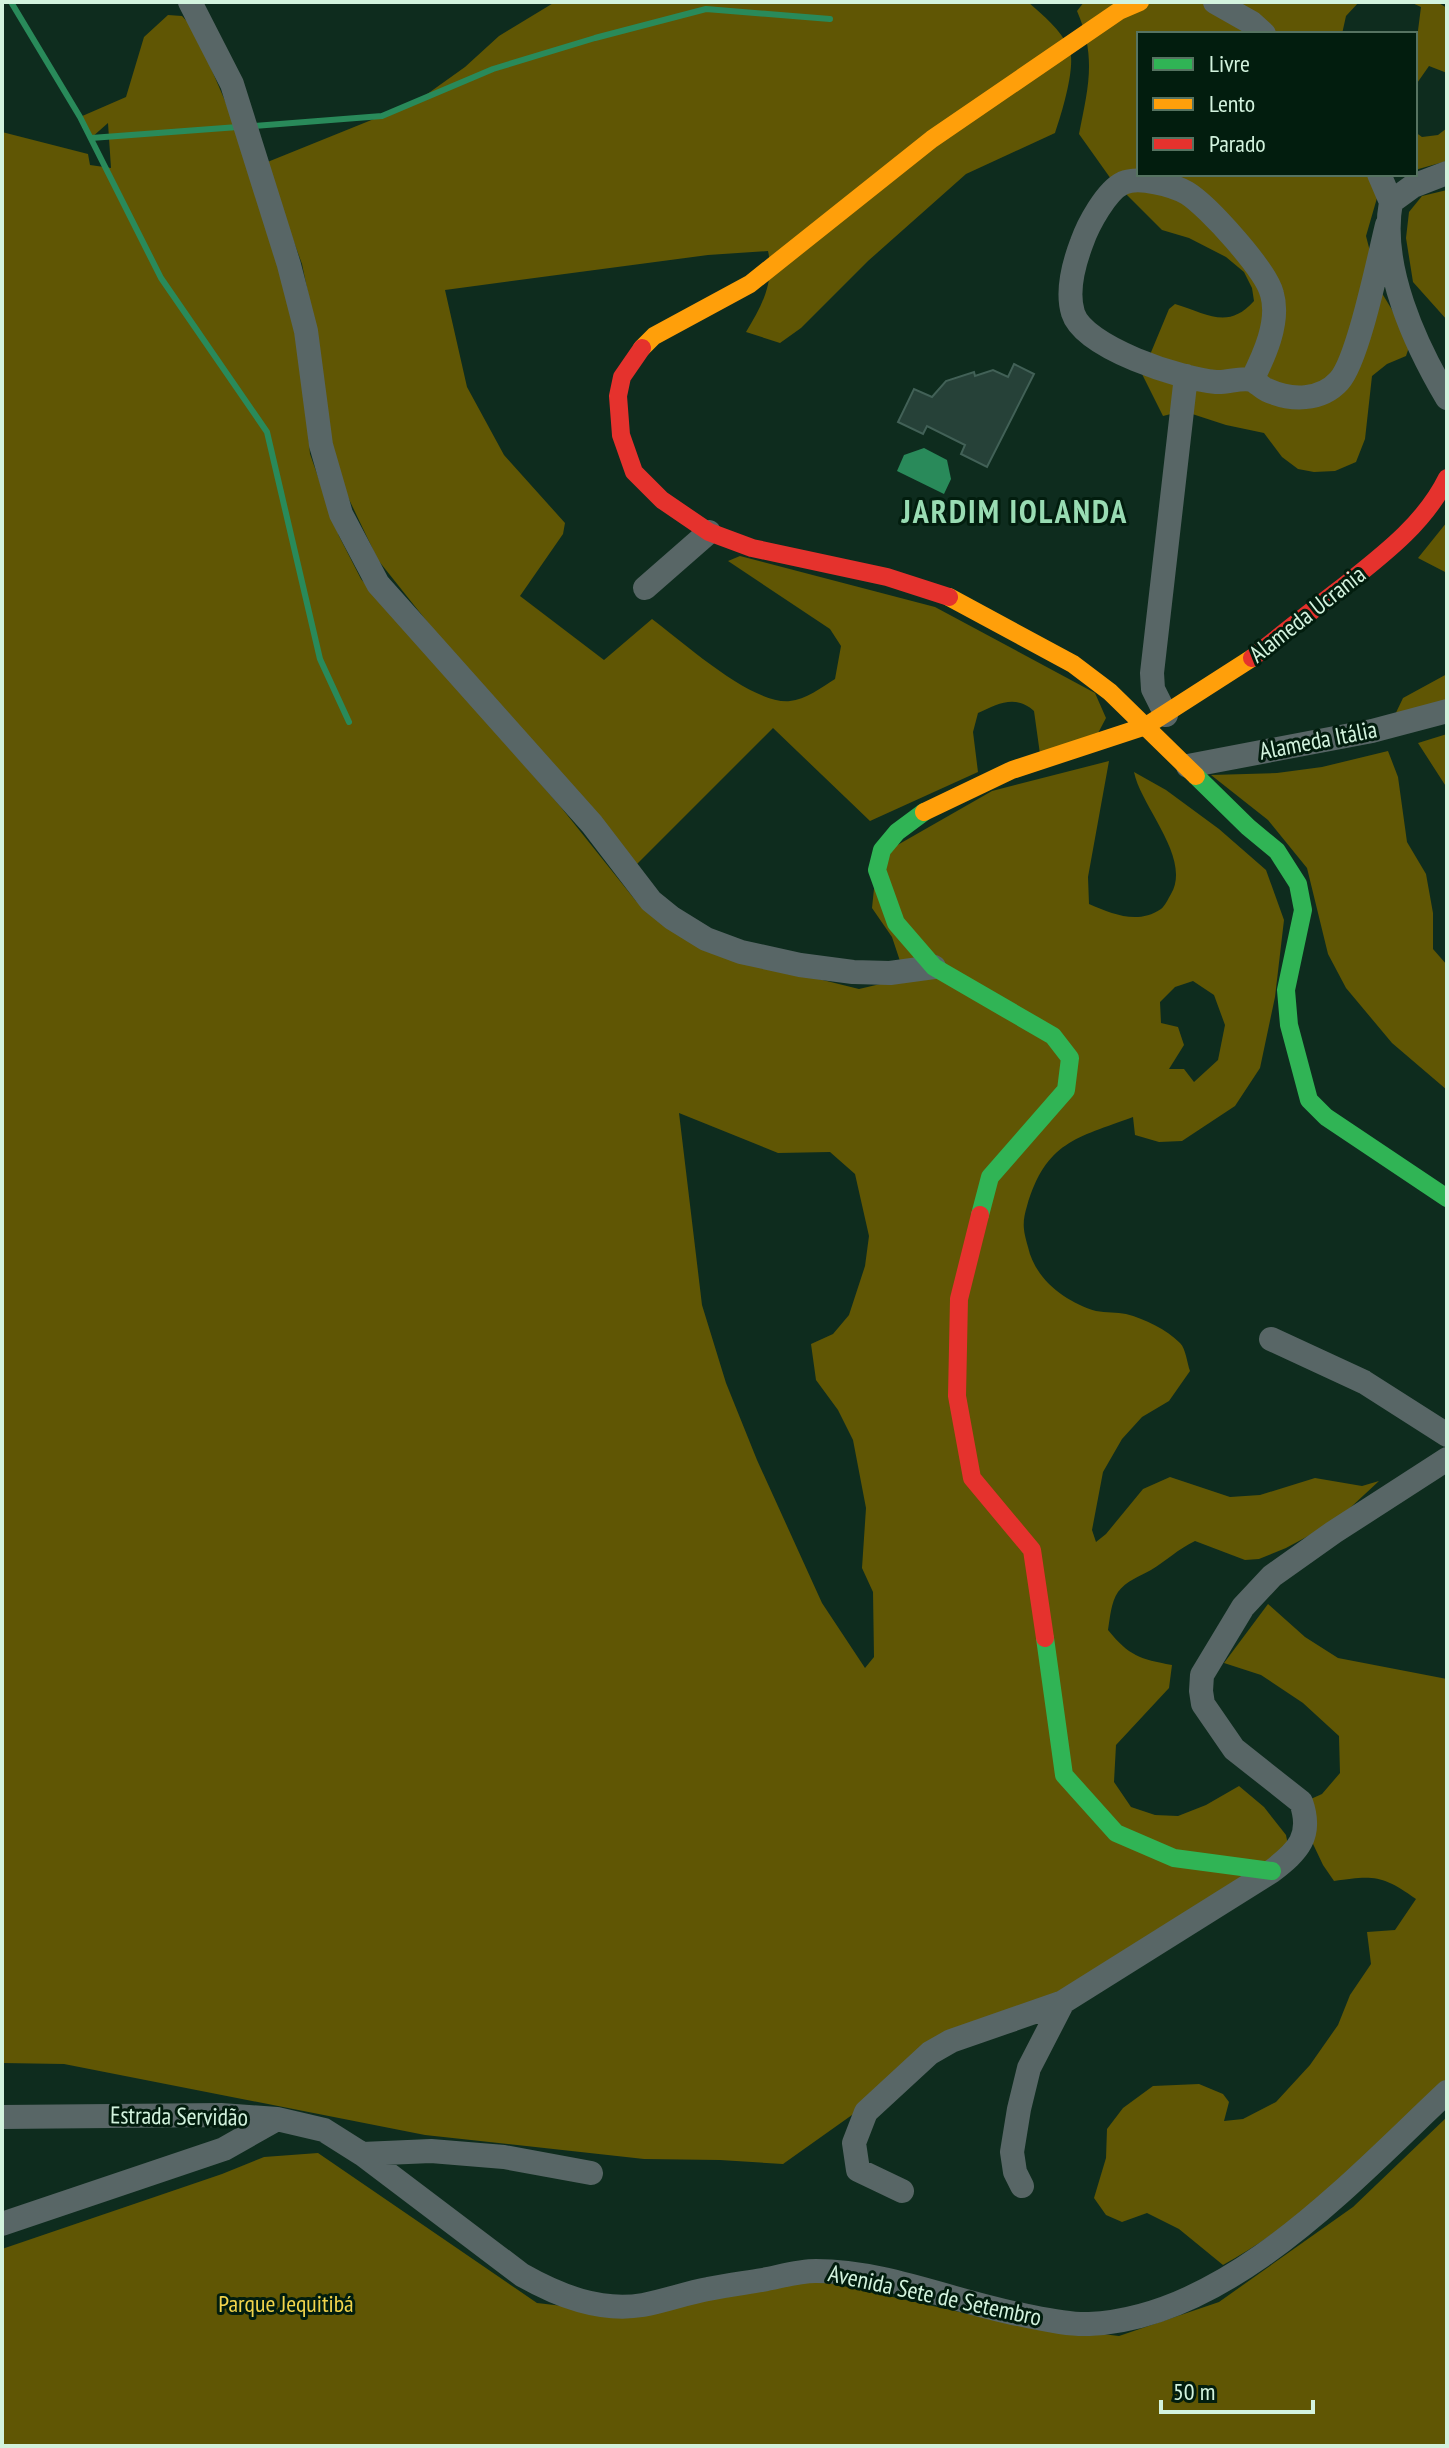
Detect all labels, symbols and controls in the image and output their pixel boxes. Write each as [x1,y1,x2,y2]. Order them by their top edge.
legend [1137,32,1417,176]
text: Livre [1209,48,1250,79]
text: Lento [1209,88,1255,119]
text: Parado [1209,128,1266,159]
district label: JARDIM IOLANDA [901,490,1128,532]
street label: Alameda Ucrania [1242,559,1372,669]
street label: Alameda Itália [1256,713,1380,767]
street label: Estrada Servidão [110,2099,248,2133]
street label: Avenida Sete de Setembro [826,2257,1044,2333]
park label: Parque Jequitibá [218,2288,354,2319]
scale bar [1161,2364,1313,2414]
text: 50 m [1173,2376,1215,2407]

